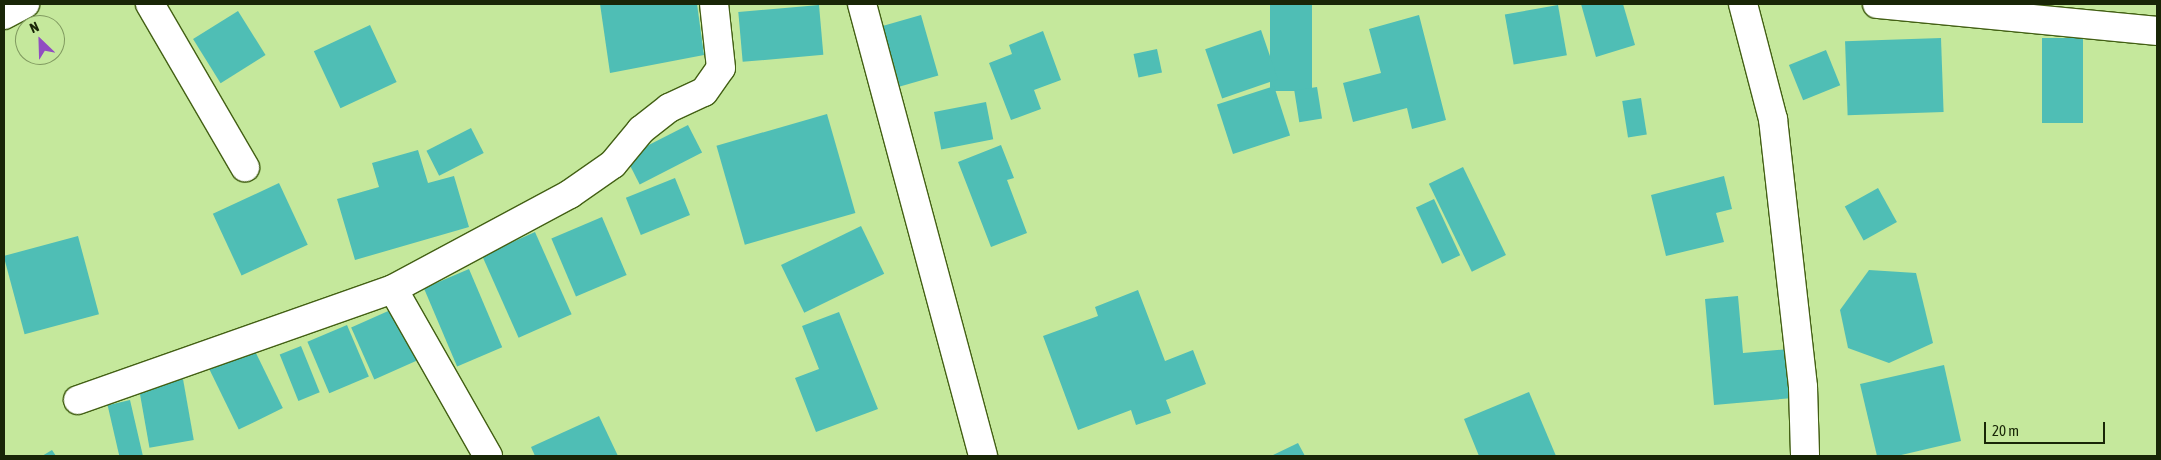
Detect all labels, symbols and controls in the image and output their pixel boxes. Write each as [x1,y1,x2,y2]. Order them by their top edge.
north arrow [15,15,65,65]
text: N [27,18,41,36]
scale bar [1986,412,2107,444]
text: 20 m [1992,422,2019,439]

